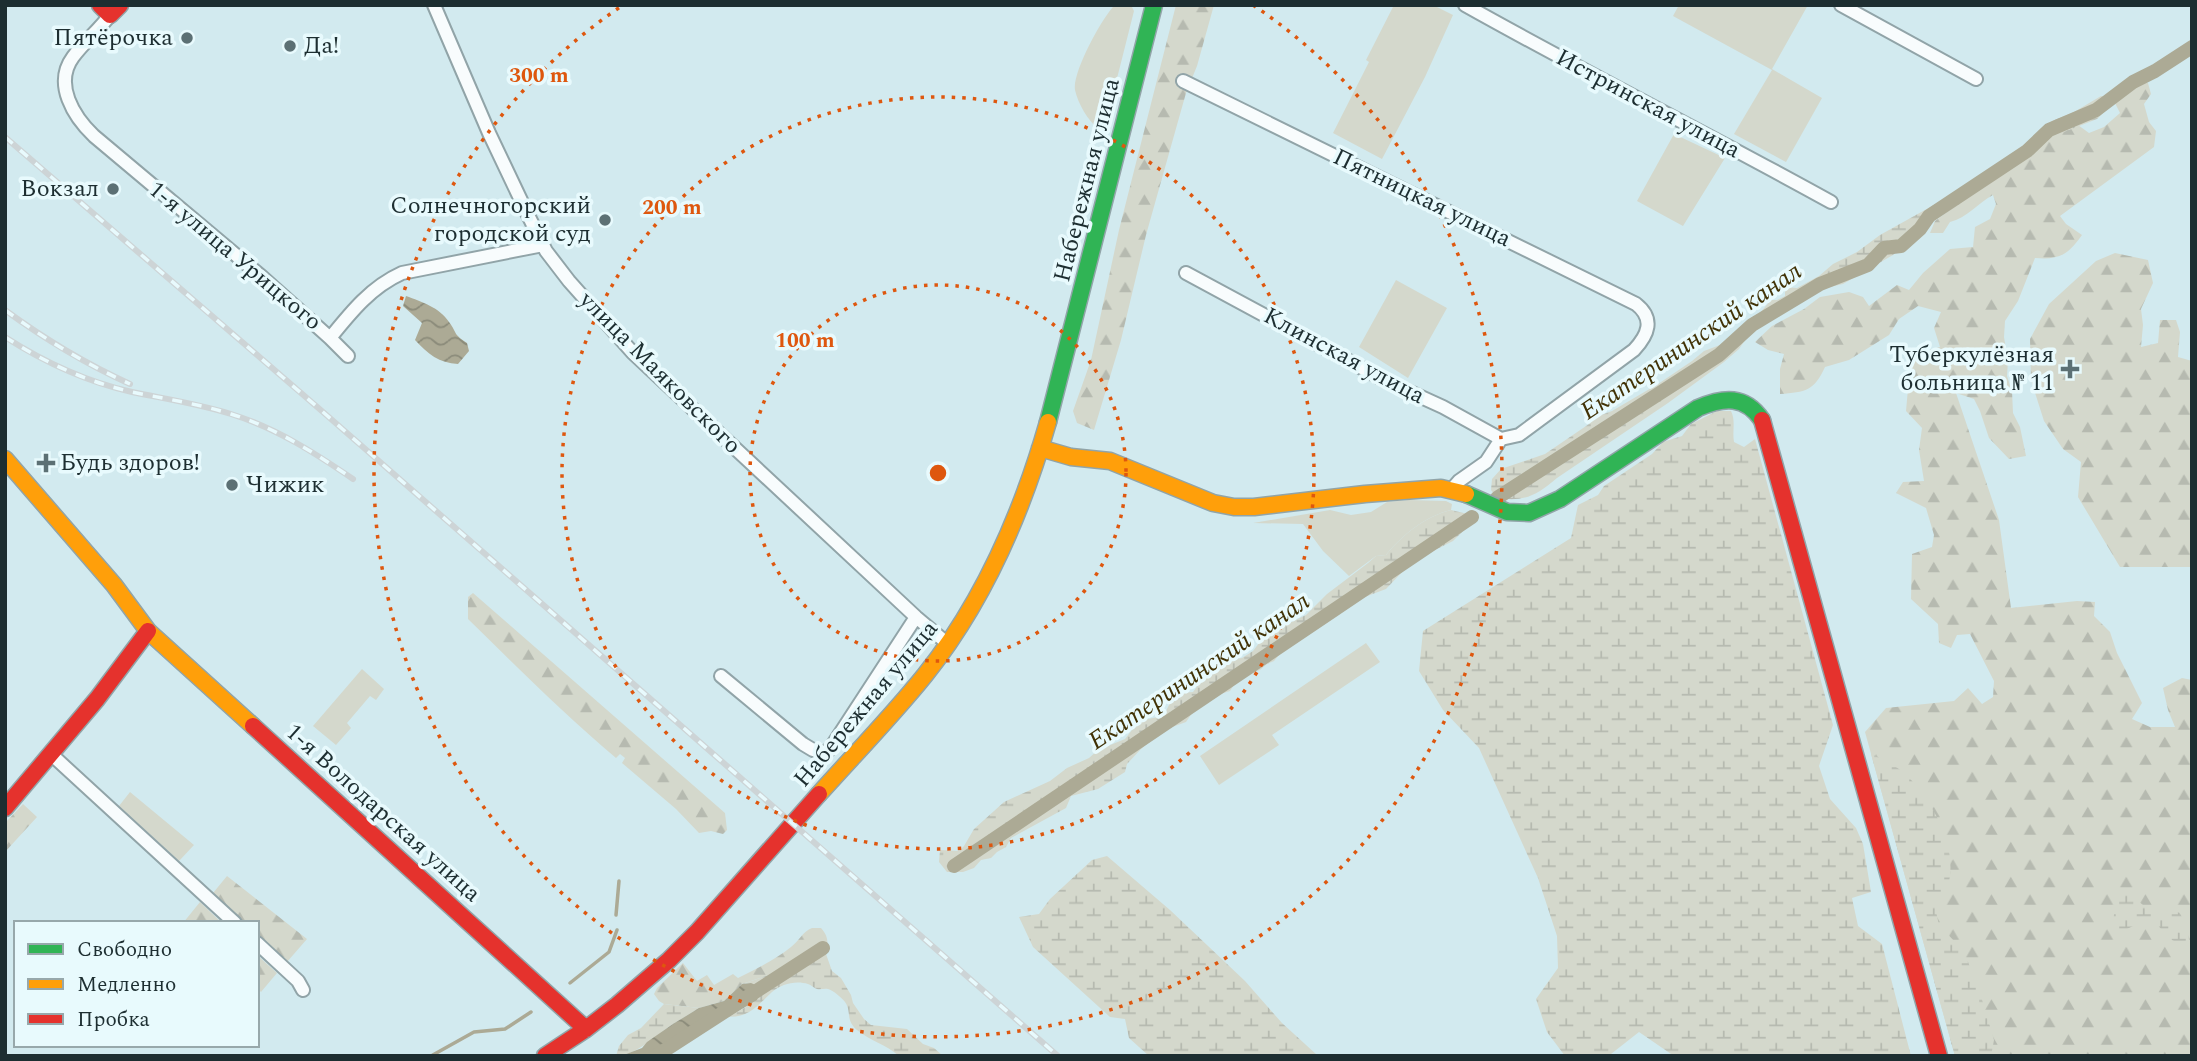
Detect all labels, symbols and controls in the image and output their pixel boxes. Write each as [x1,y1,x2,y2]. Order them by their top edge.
place label: Пятёрочка [54,20,173,56]
place label: Да! [304,28,339,64]
marker: Пятёрочка [179,30,195,46]
marker: Да! [282,38,298,54]
street label: Истринская улица [1549,40,1747,168]
text: 300 m [509,60,569,92]
street label: Набережная улица [1044,74,1130,286]
street label: Пятницкая улица [1327,139,1517,257]
place label: Вокзал [21,171,99,207]
street label: 1-я улица Урицкого [140,172,330,340]
marker: Вокзал [105,181,121,197]
place label: Солнечногорский городской суд [390,188,591,252]
text: 200 m [642,192,702,224]
marker: Солнечногорский городской суд [597,212,613,228]
water label: Екатерининский канал [1572,251,1810,430]
street label: улица Маяковского [570,283,750,463]
street label: Клинская улица [1257,298,1432,414]
text: 100 m [775,325,835,357]
place label: Туберкулёзная больница № 11 [1889,337,2054,401]
marker: Туберкулёзная больница № 11 [2060,359,2080,379]
place label: Будь здоров! [60,445,200,481]
marker: Будь здоров! [38,455,54,471]
centre of rings [926,461,950,485]
place label: Чижик [246,467,324,503]
marker: Чижик [224,477,240,493]
water label: Екатерининский канал [1080,581,1318,760]
street label: Набережная улица [785,612,947,796]
street label: 1-я Володарская улица [277,715,489,911]
legend [14,921,259,1047]
text: Свободно [77,934,172,966]
text: Медленно [77,969,176,1001]
text: Пробка [77,1004,151,1036]

